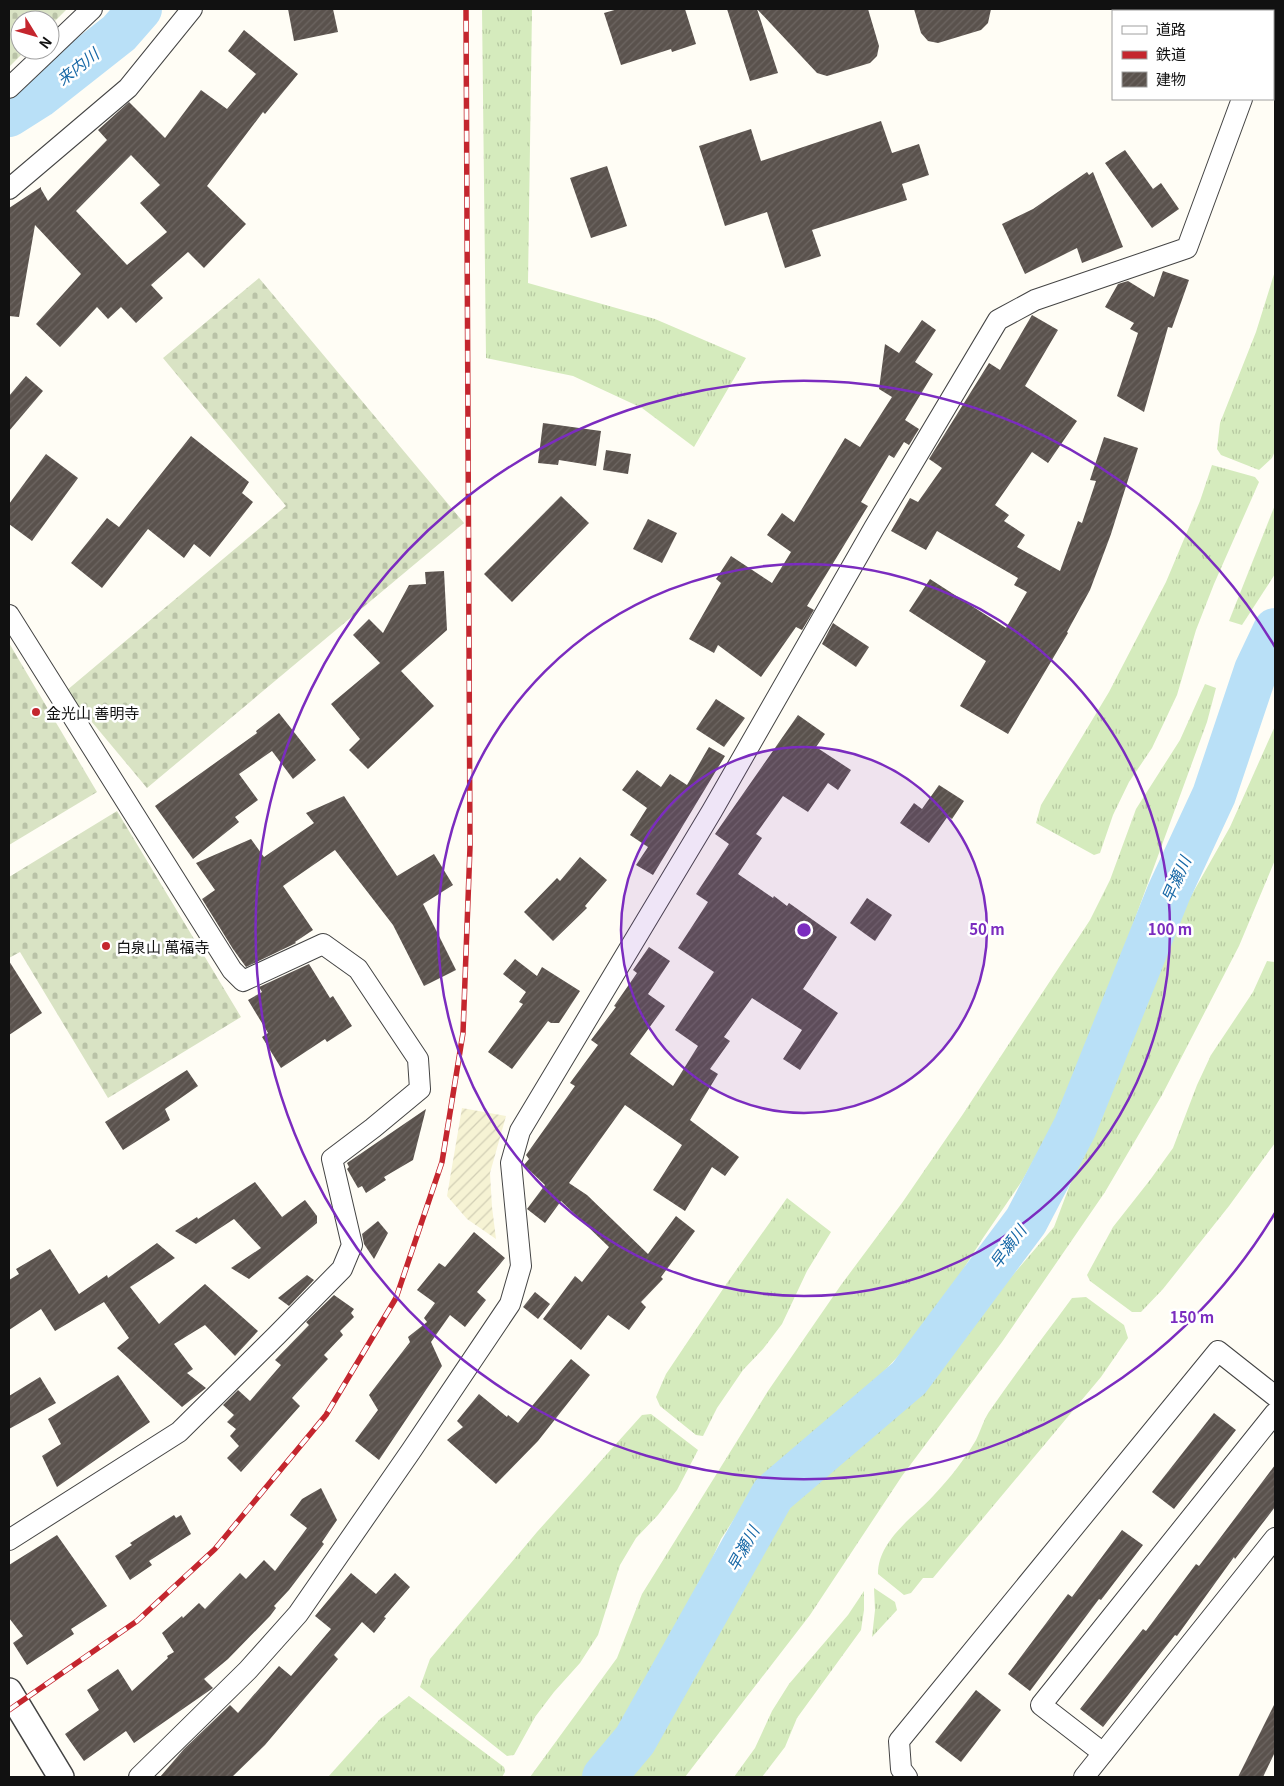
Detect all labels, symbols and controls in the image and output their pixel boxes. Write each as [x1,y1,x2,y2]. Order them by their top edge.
north arrow [10,10,60,60]
legend [1112,10,1274,100]
text: 道路 [1156,18,1186,39]
text: N [35,33,57,54]
water label: 来内川 [51,41,105,90]
text: 鉄道 [1156,43,1186,64]
text: 建物 [1156,68,1186,89]
place label: 金光山 善明寺 [46,702,139,723]
marker: 金光山 善明寺 [30,706,42,718]
water label: 早瀬川 [1154,850,1197,906]
text: 50 m [969,918,1005,939]
text: 100 m [1148,918,1192,939]
centre of rings [795,921,813,939]
place label: 白泉山 萬福寺 [116,936,209,957]
marker: 白泉山 萬福寺 [100,940,112,952]
water label: 早瀬川 [983,1218,1032,1272]
text: 150 m [1170,1306,1214,1327]
water label: 早瀬川 [720,1519,765,1575]

